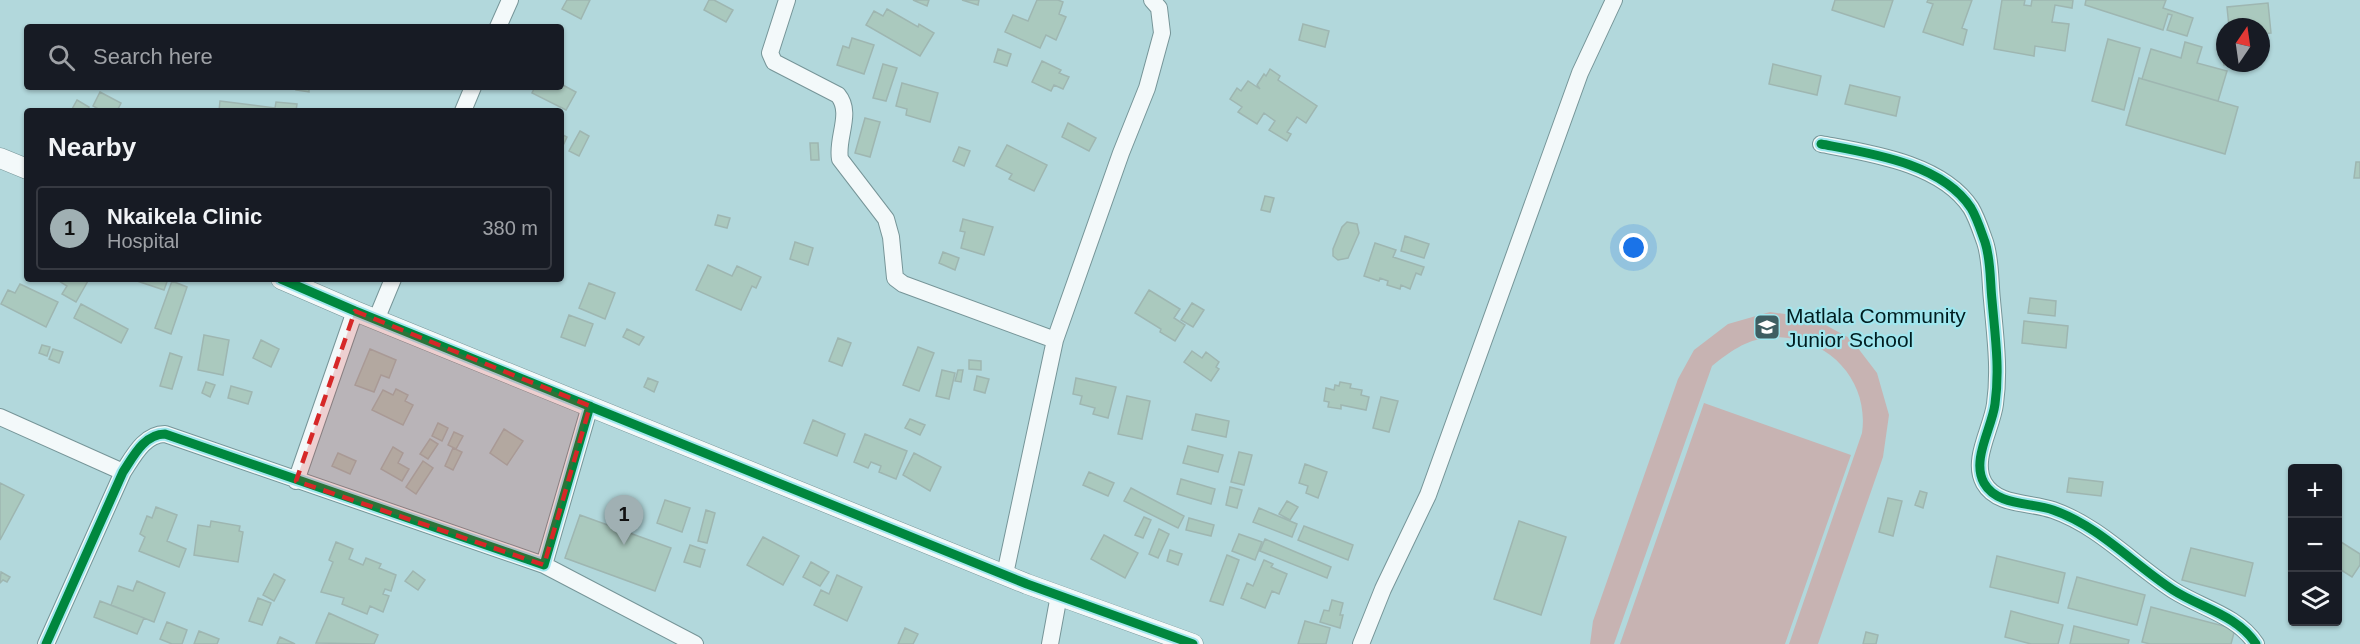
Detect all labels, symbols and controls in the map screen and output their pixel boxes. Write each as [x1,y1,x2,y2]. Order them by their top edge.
north arrow [2216,18,2270,72]
search box [24,24,564,90]
icon: search [45,41,78,74]
text: Search here [93,44,213,69]
text: Nearby [48,132,136,162]
text: Nkaikela Clinic [107,204,262,229]
text: 1 [64,217,75,239]
text: 380 m [482,217,538,239]
text: Hospital [107,230,179,252]
your location [1619,233,1648,262]
place label: Matlala Community Junior School [1786,304,1966,351]
school or university icon: Matlala Community Junior School [1752,312,1782,342]
map controls [2288,464,2342,626]
button: + [2288,464,2342,518]
pin: 1 [604,496,644,545]
button: − [2288,518,2342,572]
button: layers [2288,572,2342,626]

